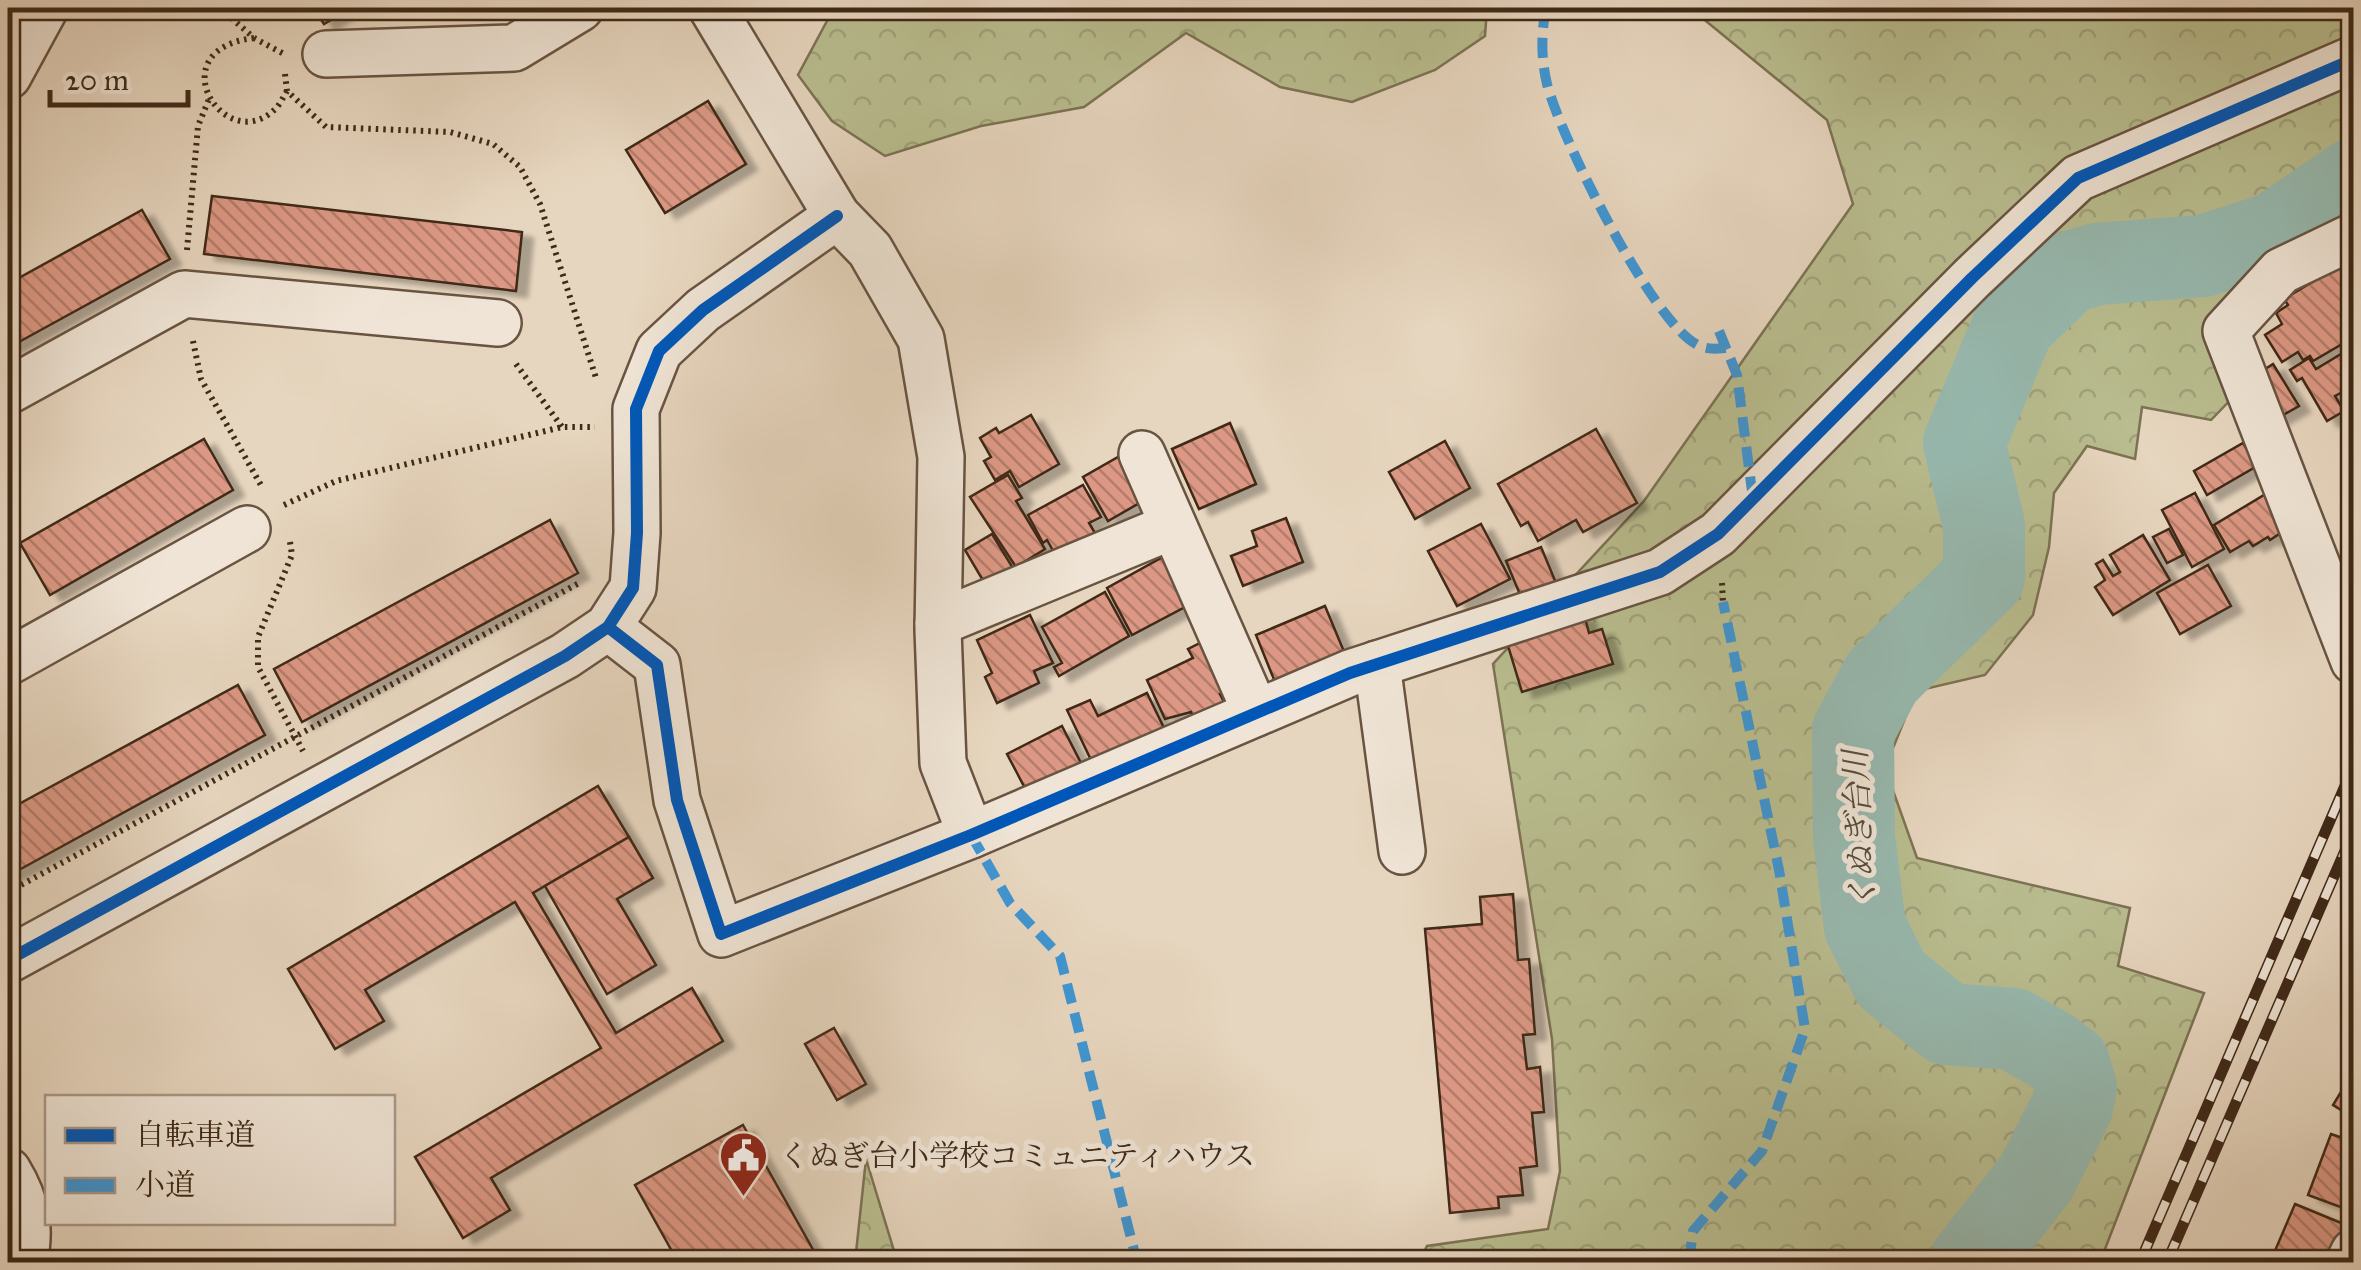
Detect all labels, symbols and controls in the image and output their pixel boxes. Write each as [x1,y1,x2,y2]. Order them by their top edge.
scale bar [50,45,188,107]
text: 20 m [65,62,129,98]
water label: くぬぎ台川 [1836,746,1883,911]
legend [45,1095,395,1225]
text: 自転車道 [135,1117,255,1153]
public building icon: くぬぎ台小学校コミュニティハウス [718,1130,770,1198]
place label: くぬぎ台小学校コミュニティハウス [779,1138,1255,1174]
text: 小道 [135,1167,195,1203]

